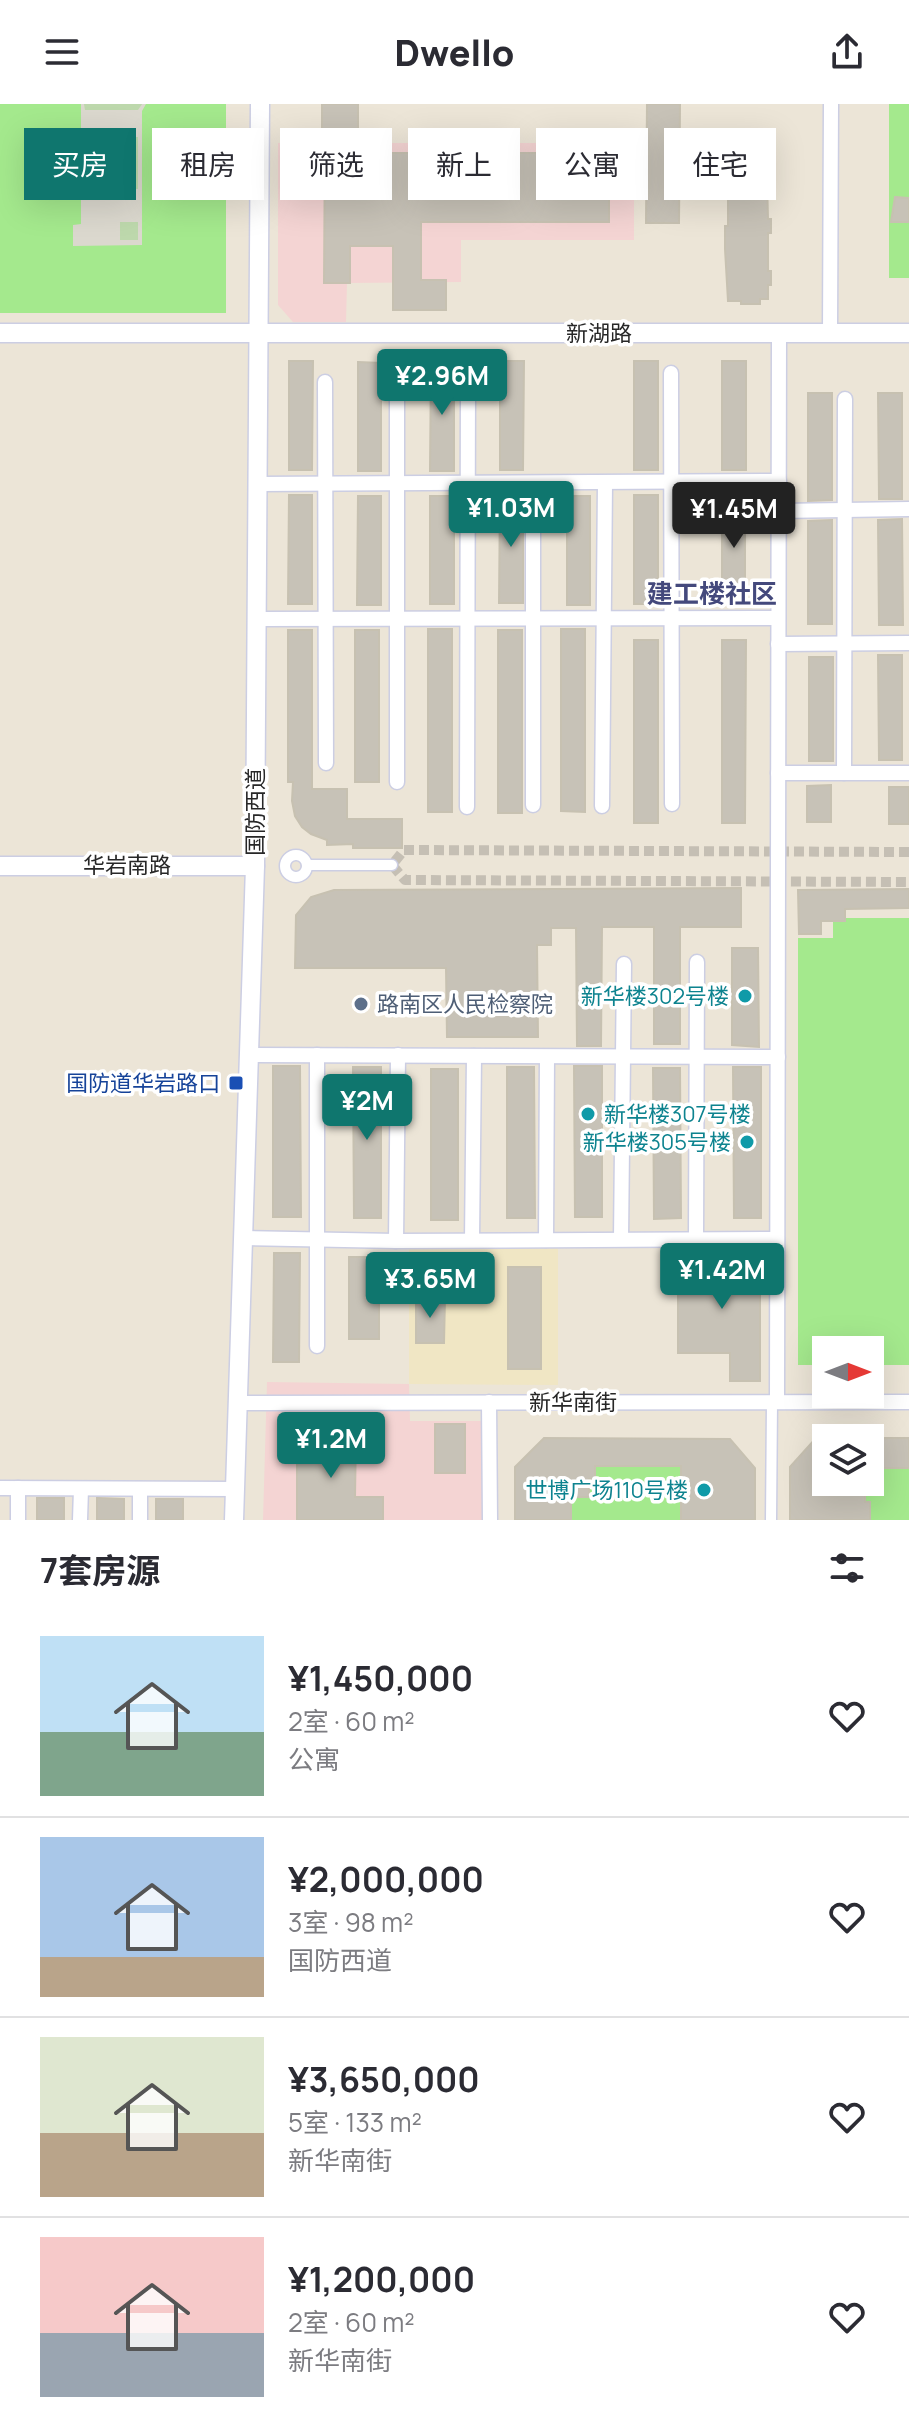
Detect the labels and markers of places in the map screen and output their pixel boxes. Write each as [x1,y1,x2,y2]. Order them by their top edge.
pin: ¥2.96M [377,349,507,417]
pin: ¥1.03M [446,481,576,549]
pin: ¥1.45M [669,482,799,550]
place label: 新华楼302号楼 [581,981,729,1011]
marker: 新华楼302号楼 [736,987,754,1005]
place label: 路南区人民检察院 [377,989,553,1019]
marker: 路南区人民检察院 [352,995,370,1013]
place label: 国防道华岩路口 [66,1068,220,1098]
marker: 国防道华岩路口 [227,1074,245,1092]
pin: ¥2M [328,1074,406,1142]
place label: 新华楼307号楼 [604,1099,751,1129]
marker: 新华楼307号楼 [579,1105,597,1123]
place label: 新华楼305号楼 [583,1127,731,1157]
marker: 新华楼305号楼 [738,1133,756,1151]
pin: ¥1.42M [657,1243,787,1311]
pin: ¥3.65M [365,1252,495,1320]
pin: ¥1.2M [275,1412,387,1480]
place label: 世博广场110号楼 [525,1475,688,1505]
marker: 世博广场110号楼 [695,1481,713,1499]

